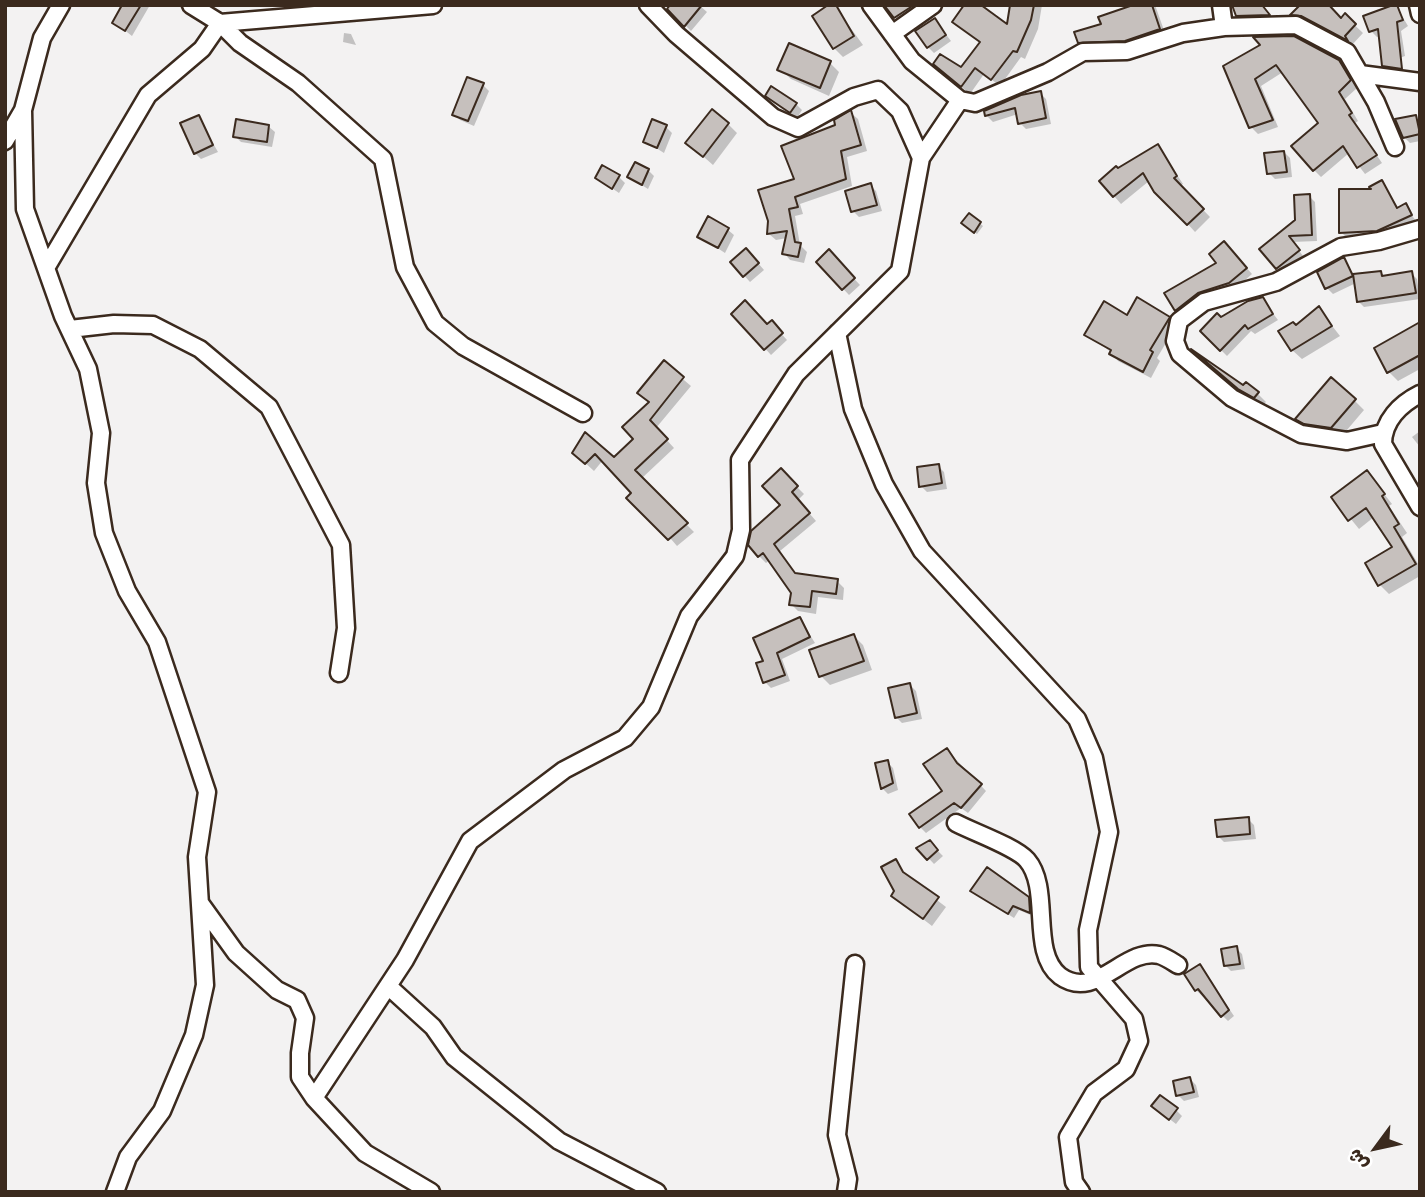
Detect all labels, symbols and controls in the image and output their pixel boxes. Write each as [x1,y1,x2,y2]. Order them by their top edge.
north arrow [1341,1113,1411,1183]
text: ش [1338,1142,1377,1177]

